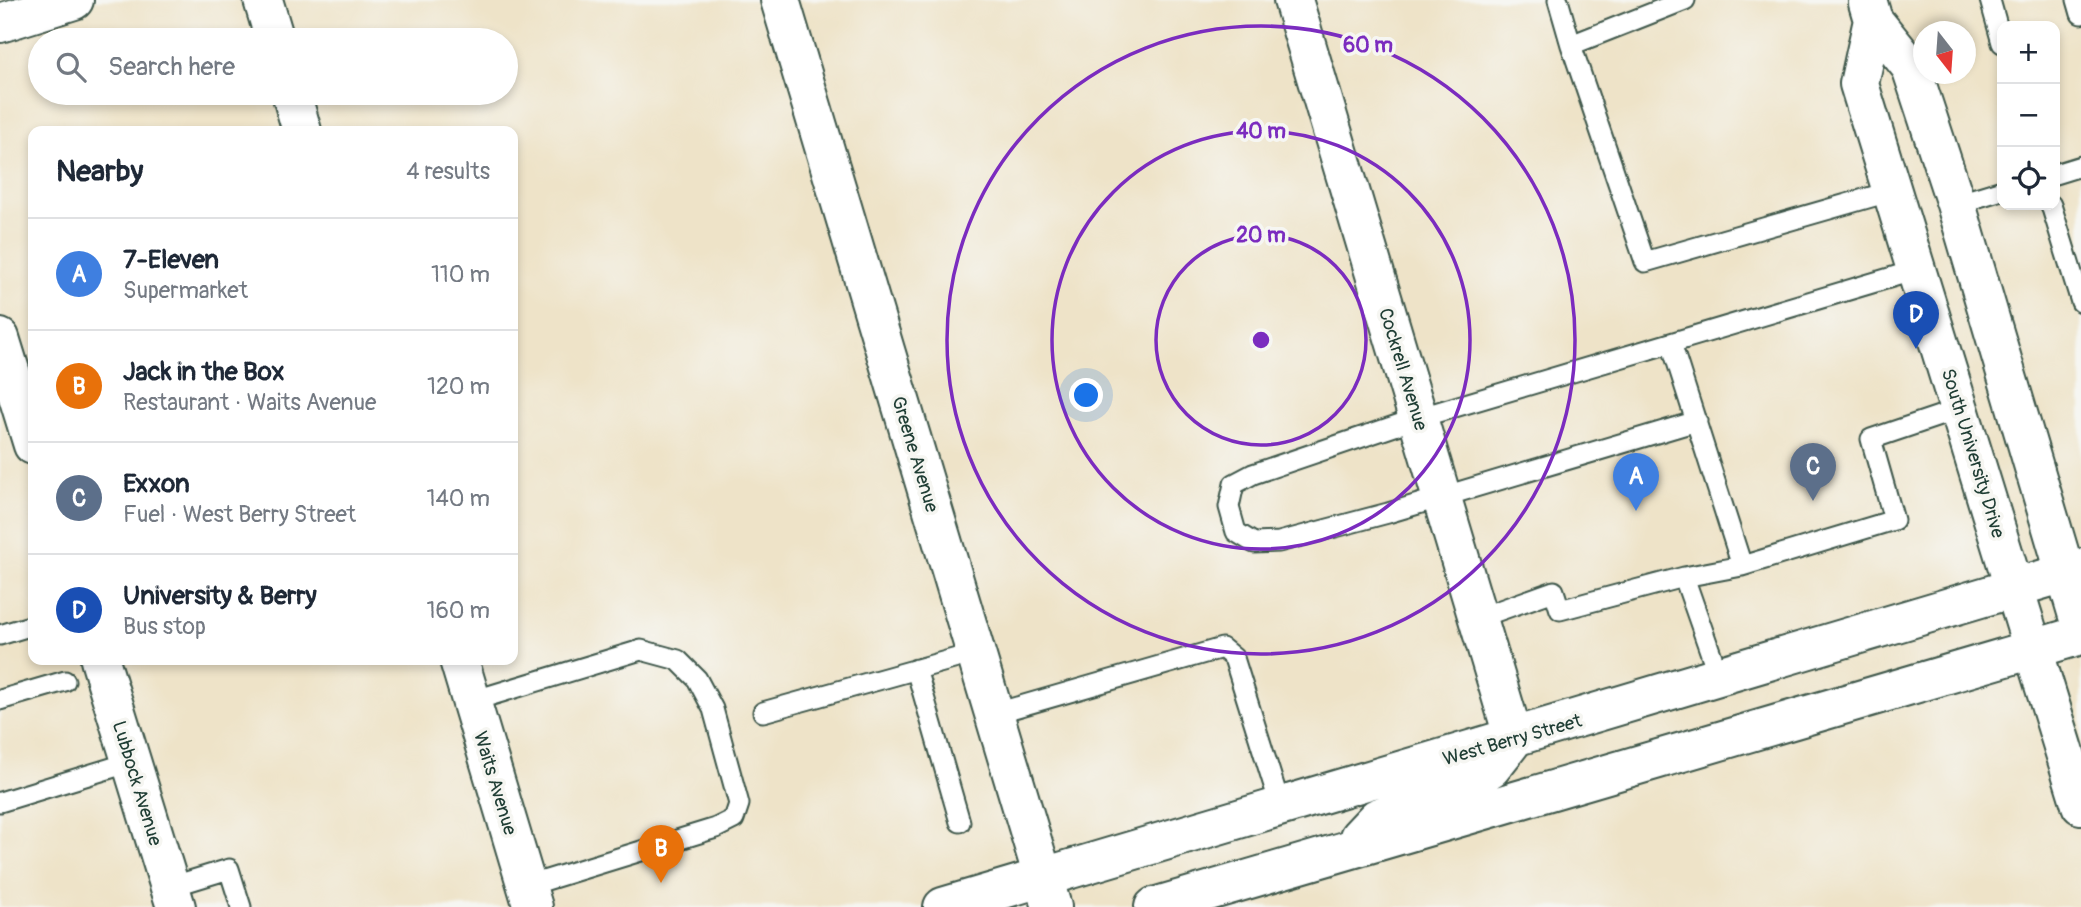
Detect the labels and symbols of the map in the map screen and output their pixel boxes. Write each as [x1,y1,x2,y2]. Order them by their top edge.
north arrow [1913,21,1976,84]
text: 60 m [1343,32,1393,59]
text: 40 m [1236,118,1286,145]
text: 20 m [1236,222,1286,249]
pin: D [1893,291,1939,349]
street label: Cockrell Avenue [1373,305,1433,434]
centre of rings [1249,328,1273,352]
street label: South University Drive [1936,366,2010,541]
your location [1069,378,1103,412]
street label: Greene Avenue [886,393,944,516]
pin: C [1790,443,1836,501]
pin: A [1613,453,1659,511]
street label: West Berry Street [1440,709,1585,771]
street label: Lubbock Avenue [107,718,168,849]
street label: Waits Avenue [468,729,522,839]
pin: B [638,825,684,883]

